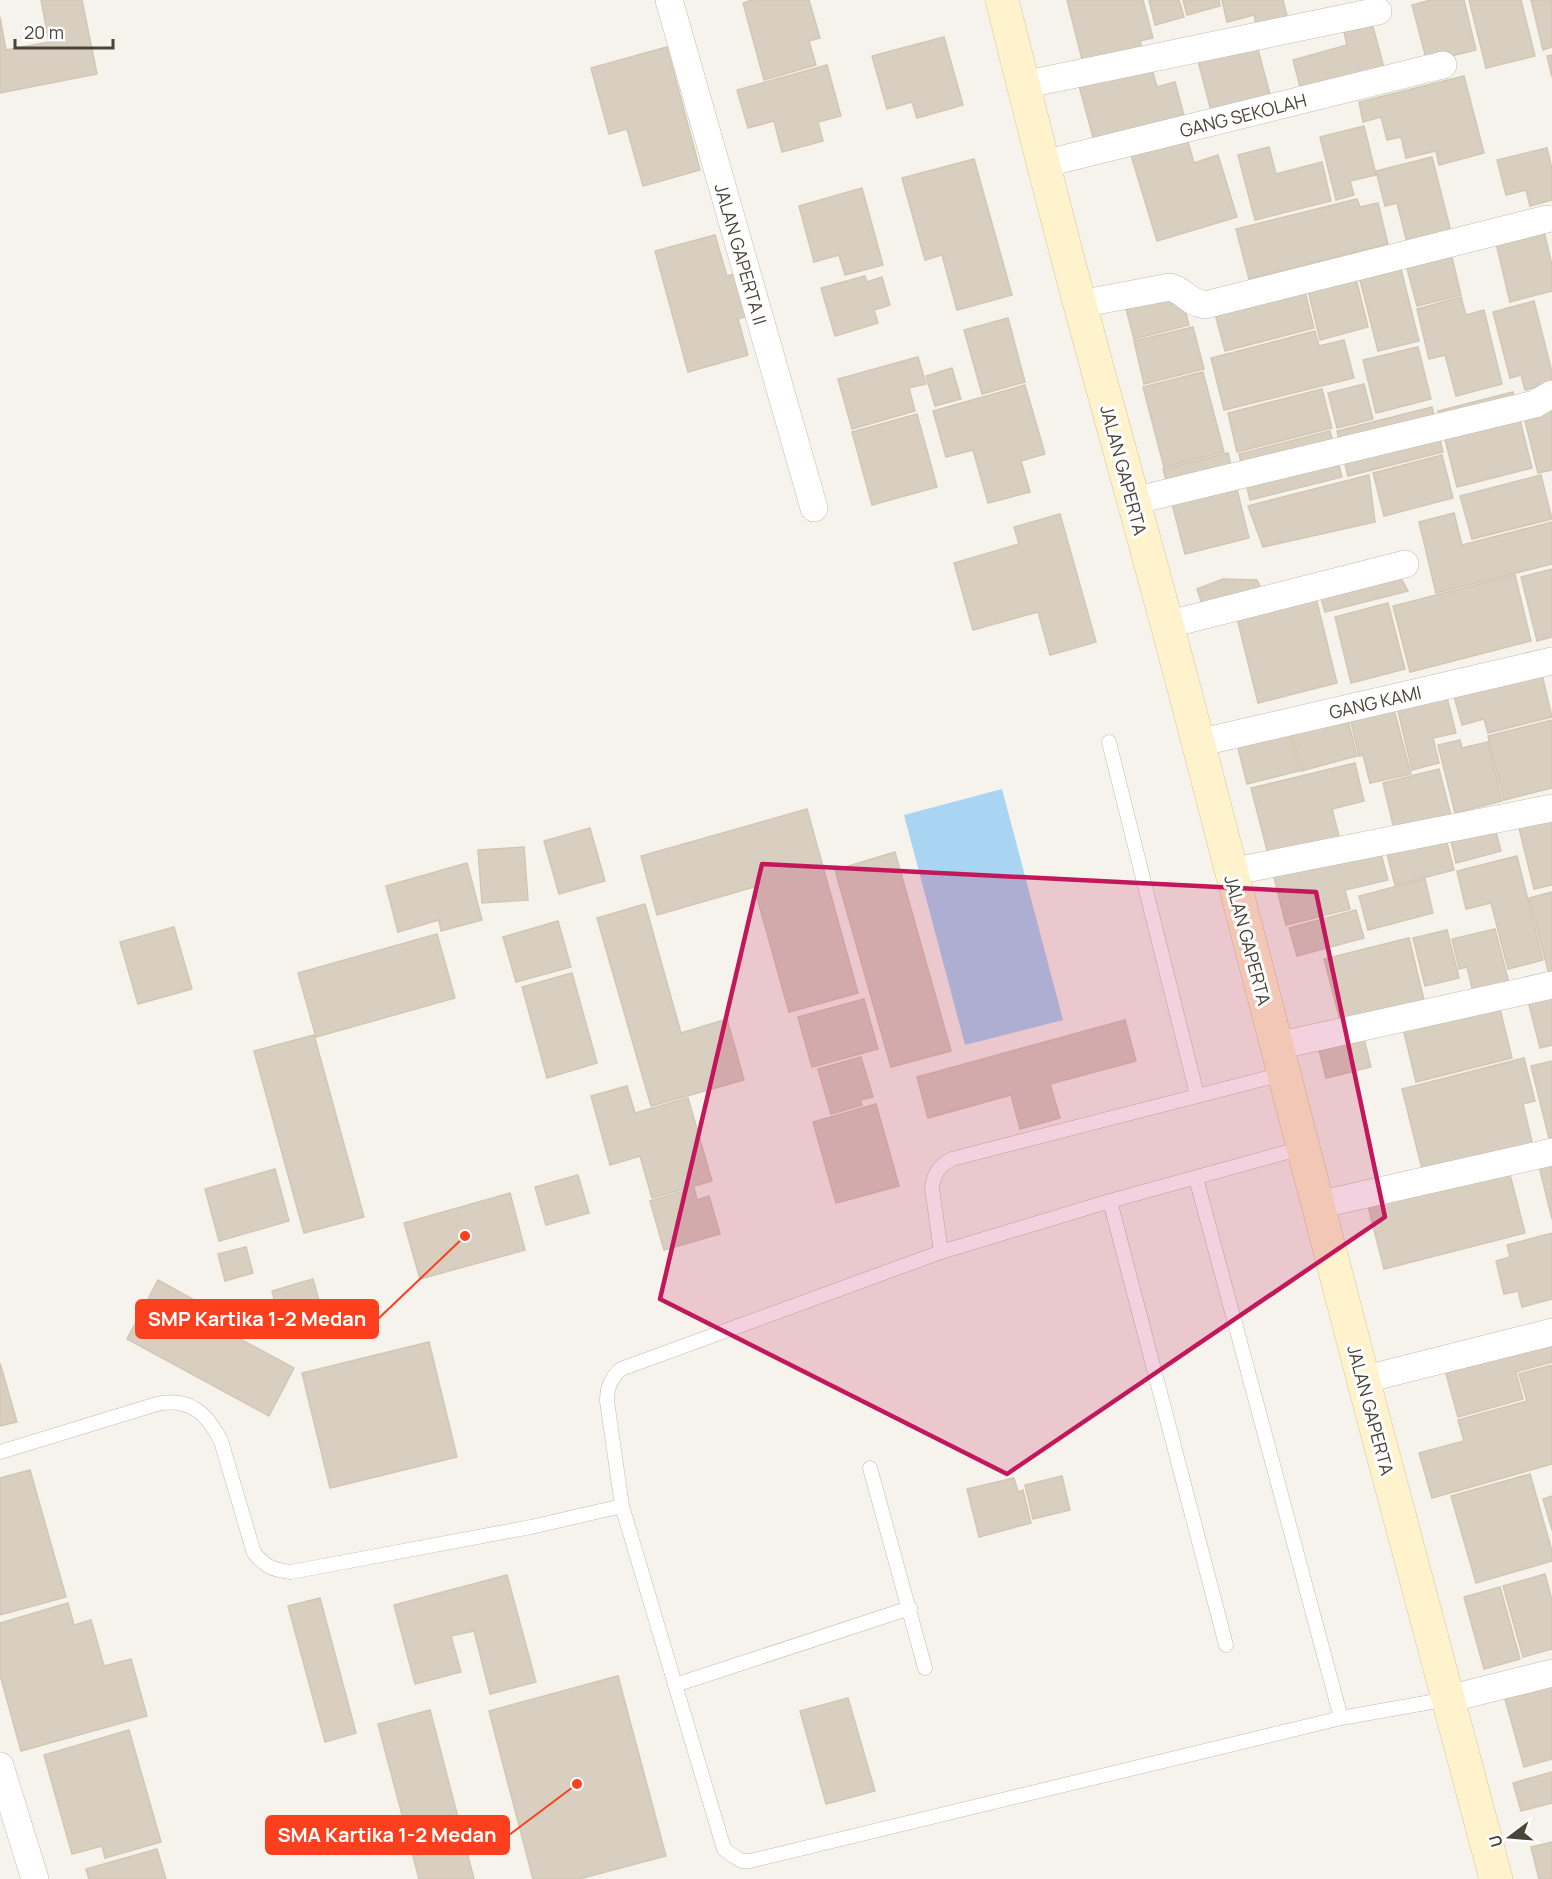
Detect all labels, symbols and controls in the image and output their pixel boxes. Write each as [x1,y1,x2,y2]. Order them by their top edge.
scale bar [15,12,112,50]
text: 20 m [24,20,64,44]
street label: GANG SEKOLAH [1177,88,1309,142]
street label: JALAN GAPERTA II [709,181,773,327]
street label: JALAN GAPERTA [1095,402,1153,538]
street label: GANG KAMI [1327,680,1423,724]
street label: JALAN GAPERTA [1219,872,1277,1008]
callout: SMP Kartika 1-2 Medan [136,1300,378,1338]
text: SMP Kartika 1-2 Medan [148,1305,366,1332]
street label: JALAN GAPERTA [1342,1342,1400,1478]
north arrow [1480,1807,1540,1867]
callout: SMA Kartika 1-2 Medan [266,1816,509,1854]
text: SMA Kartika 1-2 Medan [277,1821,497,1848]
text: U [1483,1833,1508,1850]

